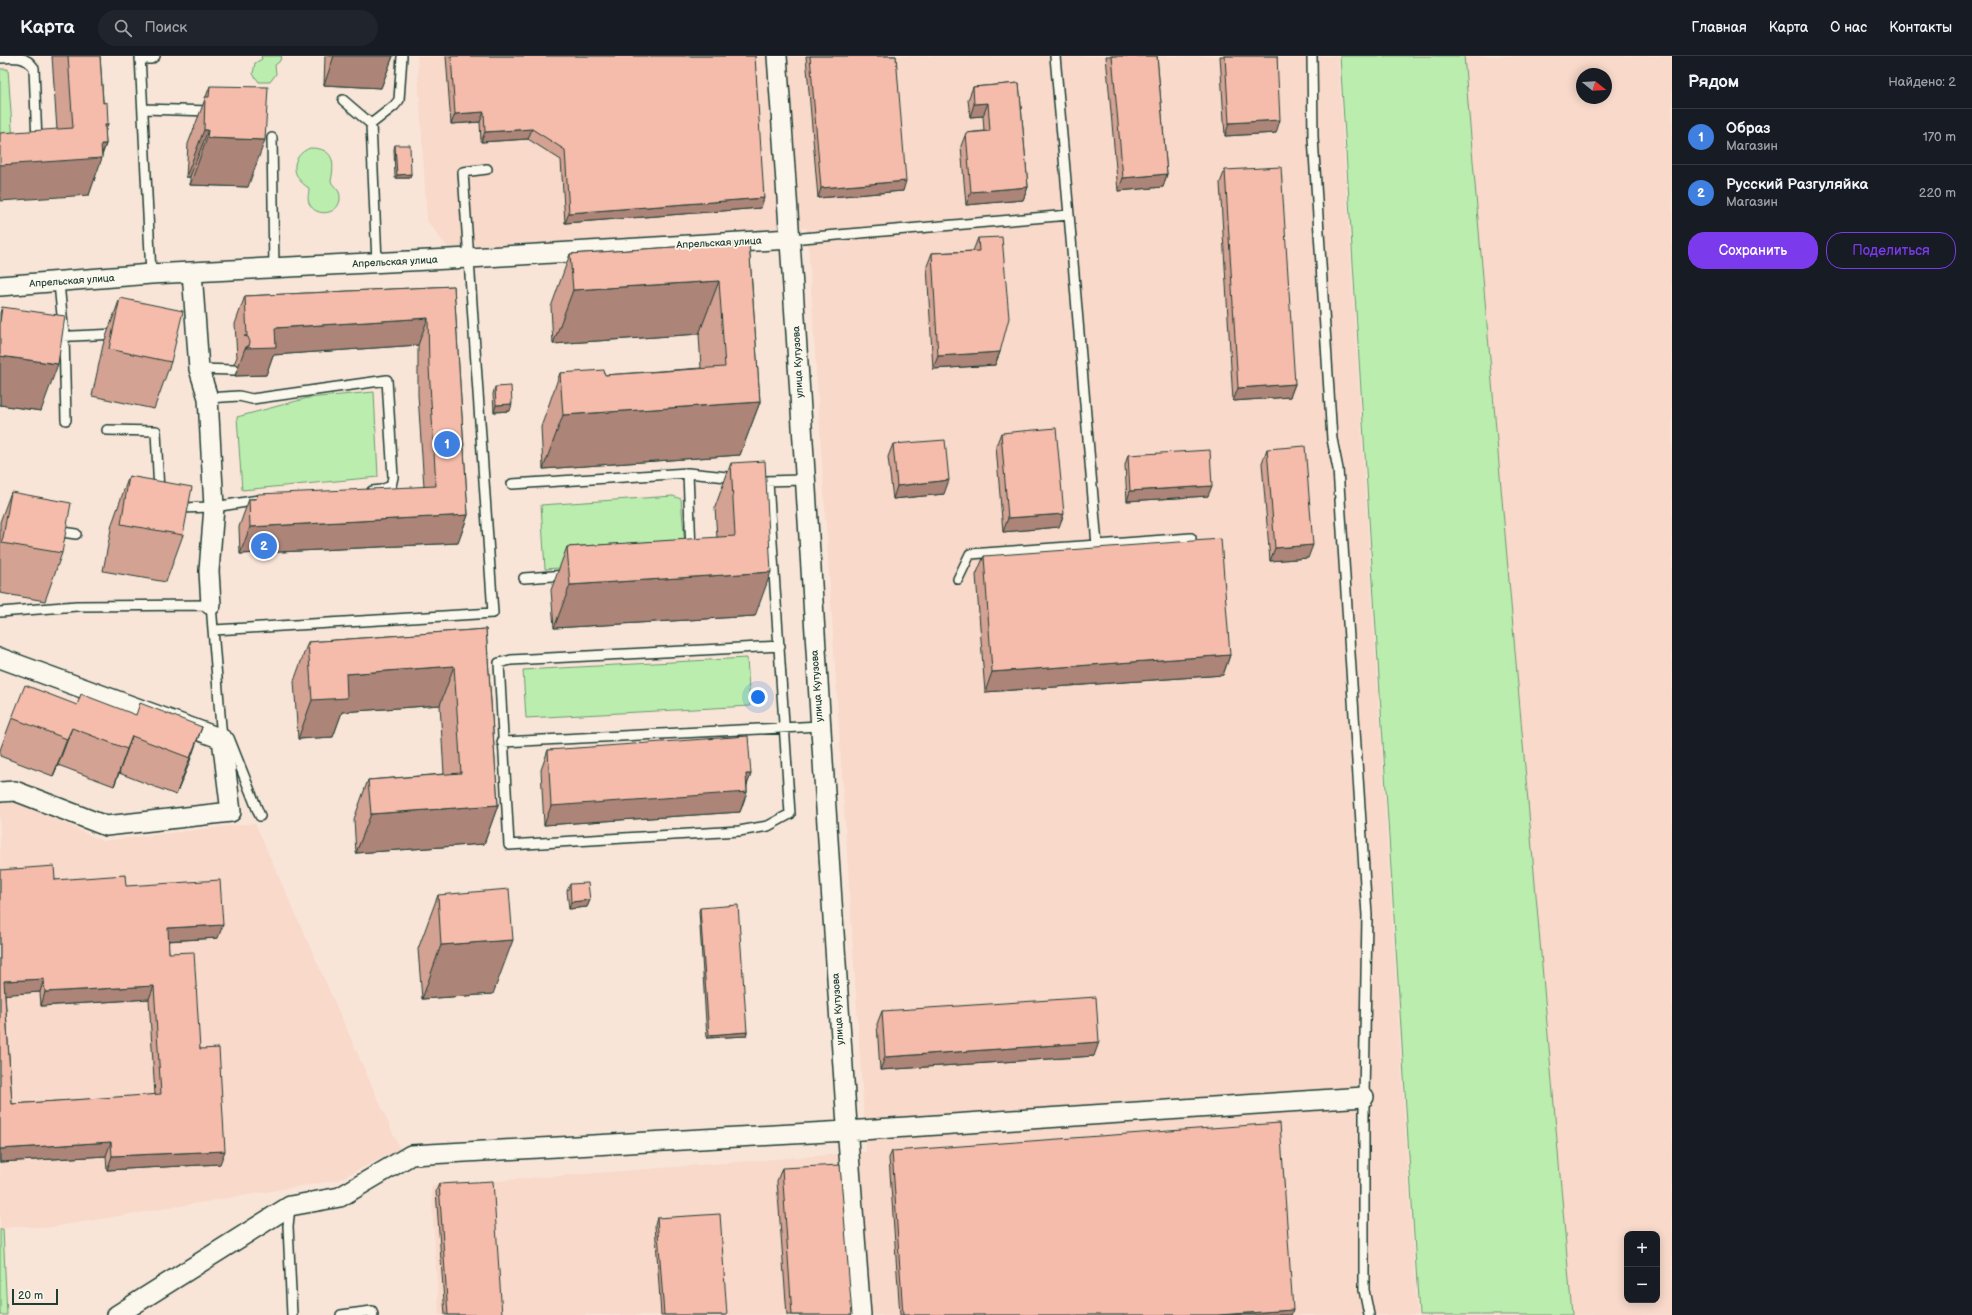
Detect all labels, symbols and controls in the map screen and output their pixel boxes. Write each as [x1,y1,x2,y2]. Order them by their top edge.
search box [98,10,378,46]
text: Карта [20,16,74,39]
icon: search [112,17,134,39]
text: Поиск [144,18,187,37]
text: Главная [1692,19,1747,36]
text: Карта [1769,19,1808,36]
text: О нас [1830,19,1867,36]
text: Контакты [1889,19,1952,36]
north arrow [1576,68,1612,104]
text: Рядом [1688,72,1739,92]
text: Найдено: 2 [1888,74,1956,90]
text: Образ [1726,119,1770,138]
text: 1 [1698,129,1704,145]
text: 170 m [1923,129,1956,145]
text: Магазин [1726,138,1778,154]
text: Русский Разгуляйка [1726,175,1868,194]
text: 2 [1697,185,1705,201]
text: 220 m [1919,185,1956,201]
text: Магазин [1726,194,1778,210]
button: Сохранить [1688,232,1818,269]
button: Поделиться [1826,232,1956,269]
street label: Апрельская улица [675,235,762,251]
street label: Апрельская улица [351,254,438,270]
street label: Апрельская улица [28,272,115,290]
street label: улица Кутузова [790,326,806,398]
pin: 1 [434,429,460,459]
pin: 2 [251,531,277,561]
street label: улица Кутузова [809,650,825,722]
your location [748,687,768,707]
street label: улица Кутузова [830,973,846,1045]
map controls [1624,1231,1660,1303]
button: + [1624,1231,1660,1267]
button: − [1624,1267,1660,1303]
scale bar [12,1287,58,1306]
text: 20 m [18,1289,43,1302]

